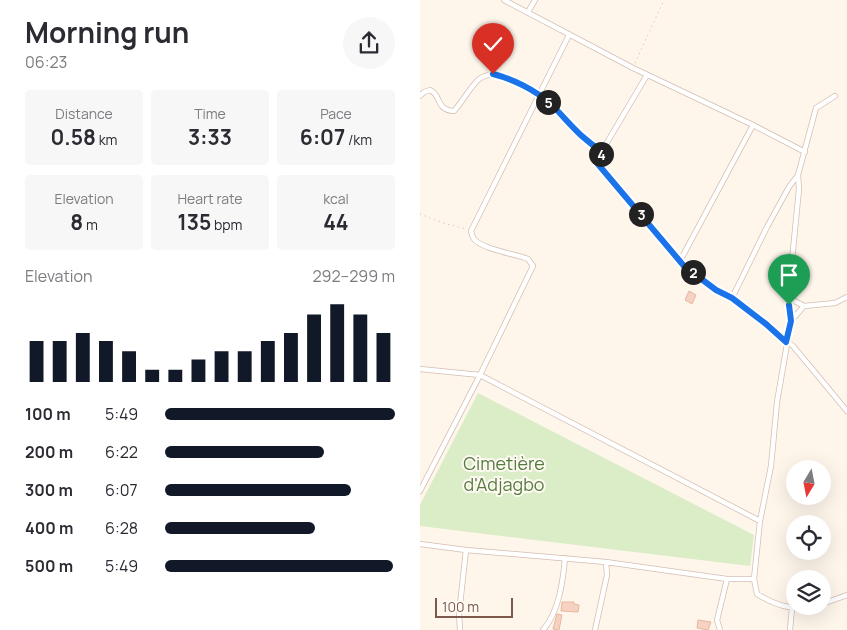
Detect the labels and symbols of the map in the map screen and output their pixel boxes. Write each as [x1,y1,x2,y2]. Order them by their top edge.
pin [472,23,514,74]
pin: 5 [536,90,560,114]
pin: 4 [588,142,614,166]
pin: 3 [628,202,654,226]
pin [768,254,810,305]
pin: 2 [680,260,706,284]
park label: Cimetière d'Adjagbo [463,451,545,496]
north arrow [786,460,831,505]
scale bar [435,595,512,618]

